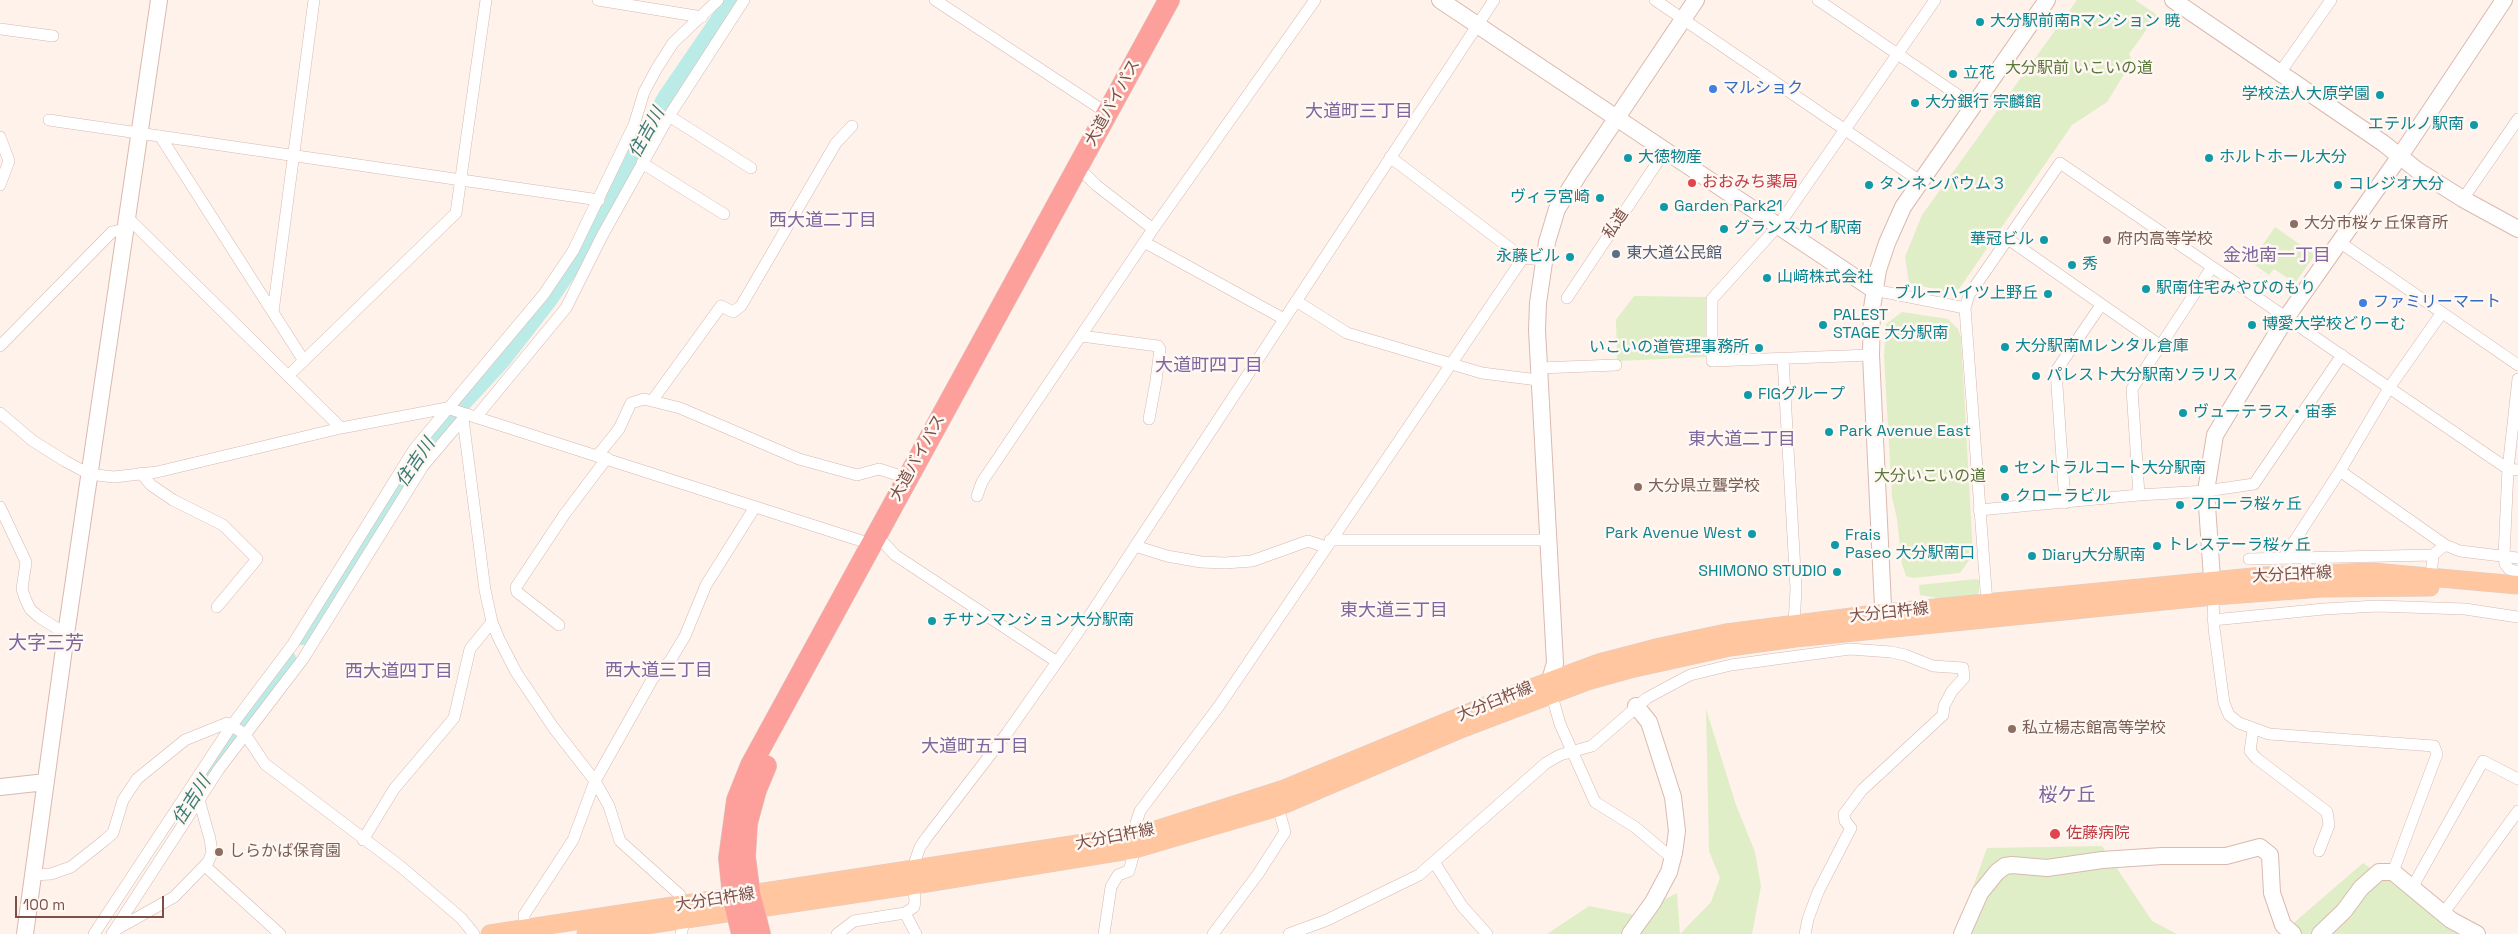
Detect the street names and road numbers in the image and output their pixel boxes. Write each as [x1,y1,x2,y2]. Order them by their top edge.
street label: 大道バイパス [1081,56,1145,150]
street label: 私道 [1599,205,1633,243]
street label: 大道バイパス [886,411,950,505]
street label: 大分臼杵線 [2252,563,2332,587]
street label: 大分臼杵線 [1848,599,1930,627]
street label: 大分臼杵線 [1454,678,1536,726]
street label: 大分臼杵線 [1074,820,1156,854]
street label: 大分臼杵線 [674,884,756,916]

